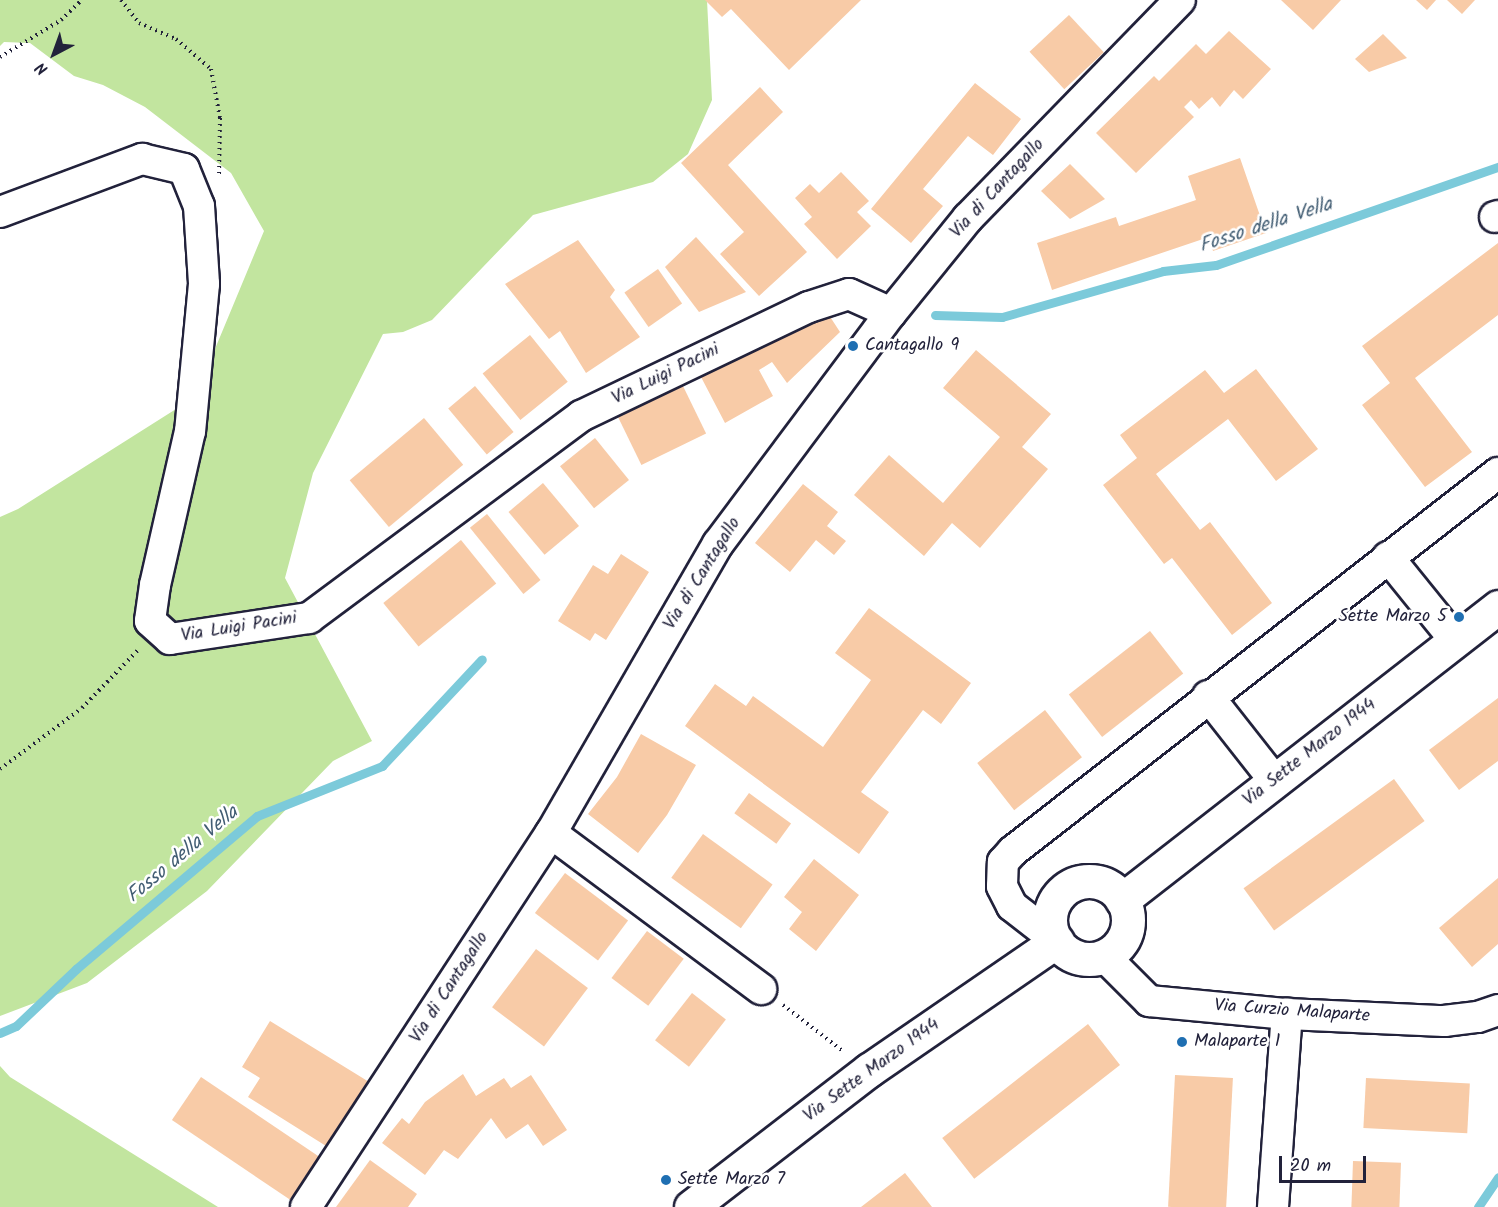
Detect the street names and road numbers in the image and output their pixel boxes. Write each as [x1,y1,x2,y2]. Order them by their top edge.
street label: Via di Cantagallo [946,135,1050,243]
street label: Via Luigi Pacini [609,340,723,410]
street label: Via di Cantagallo [660,514,746,634]
street label: Via Luigi Pacini [180,608,298,648]
street label: Via Sette Marzo 1944 [1239,694,1381,812]
street label: Via di Cantagallo [406,928,494,1048]
street label: Via Curzio Malaparte [1213,996,1371,1028]
street label: Via Sette Marzo 1944 [800,1014,944,1128]

